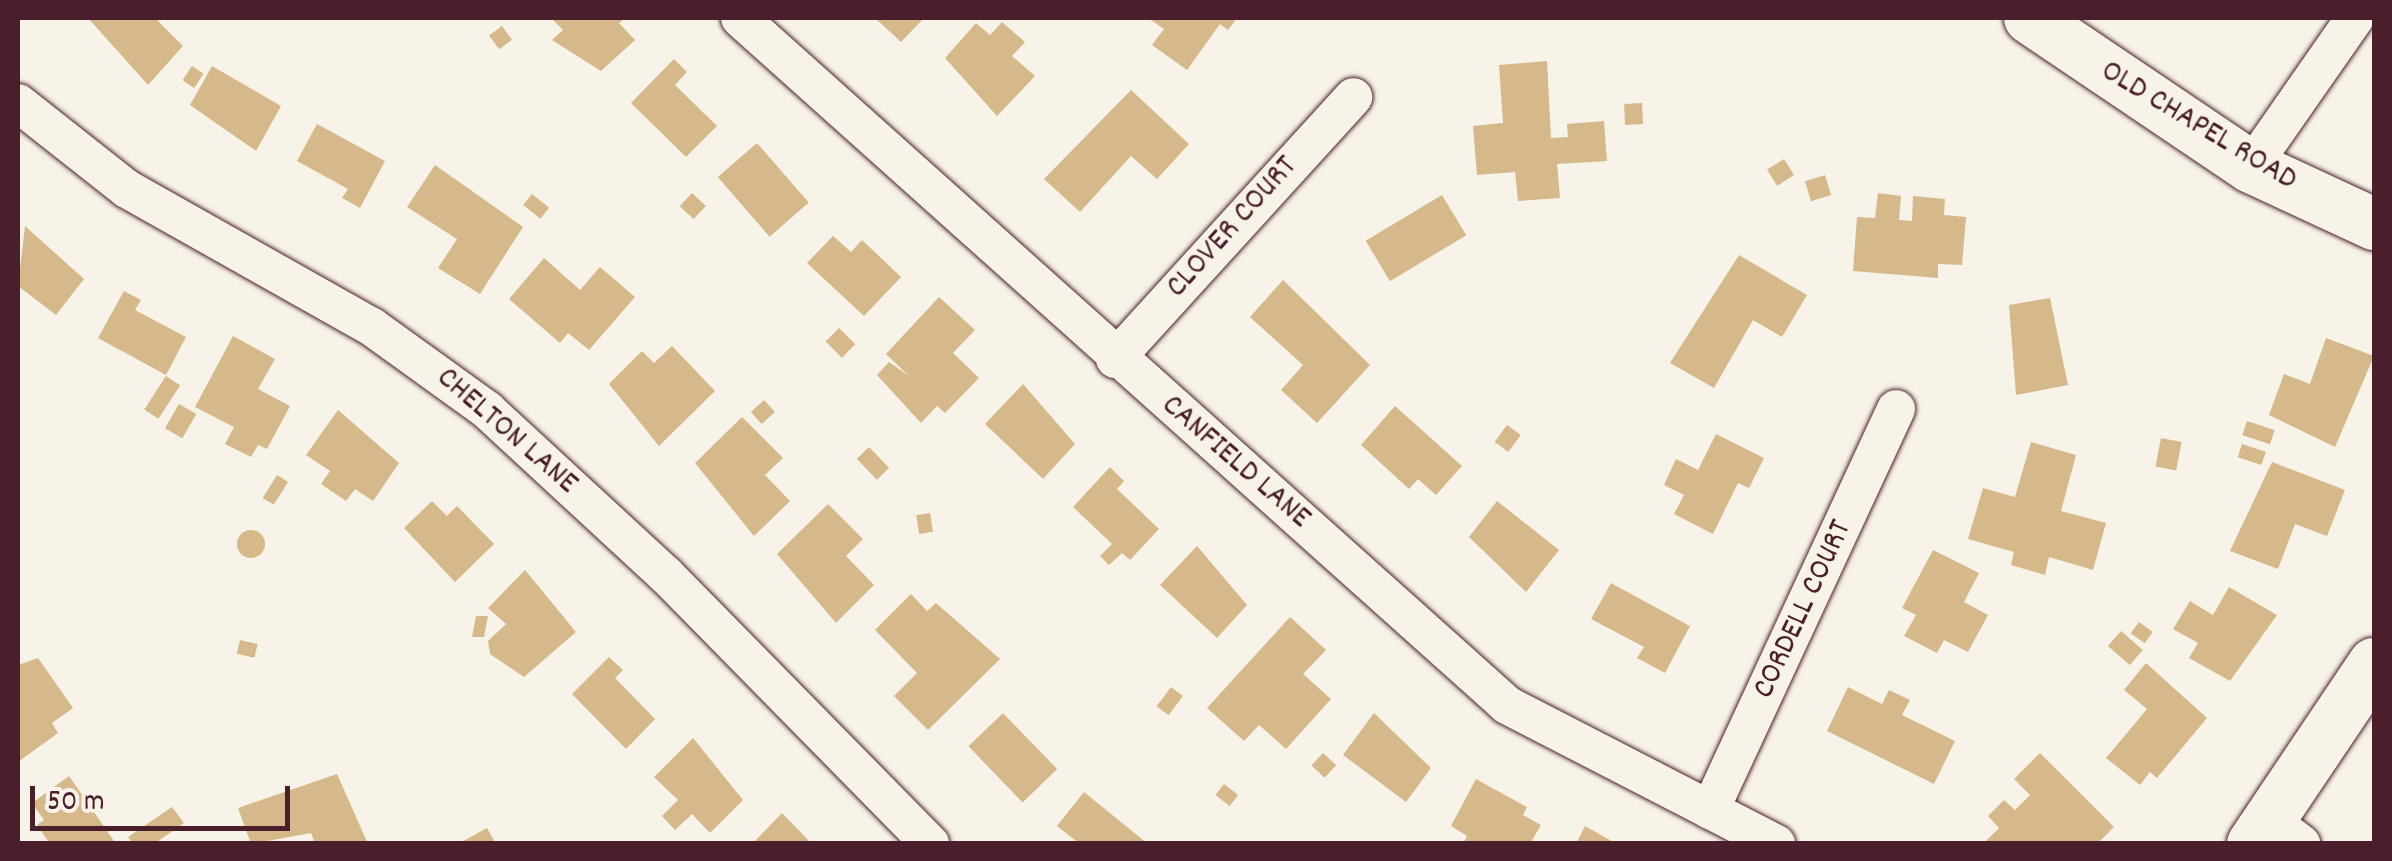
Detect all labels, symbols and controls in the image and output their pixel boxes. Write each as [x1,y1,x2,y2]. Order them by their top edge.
street label: OLD CHAPEL ROAD [2093,53,2303,201]
street label: CLOVER COURT [1159,149,1307,307]
street label: CHELTON LANE [427,360,585,504]
street label: CANFIELD LANE [1152,388,1318,538]
street label: CORDELL COURT [1746,515,1862,705]
scale bar [35,766,295,828]
text: 50 m [47,782,105,825]

